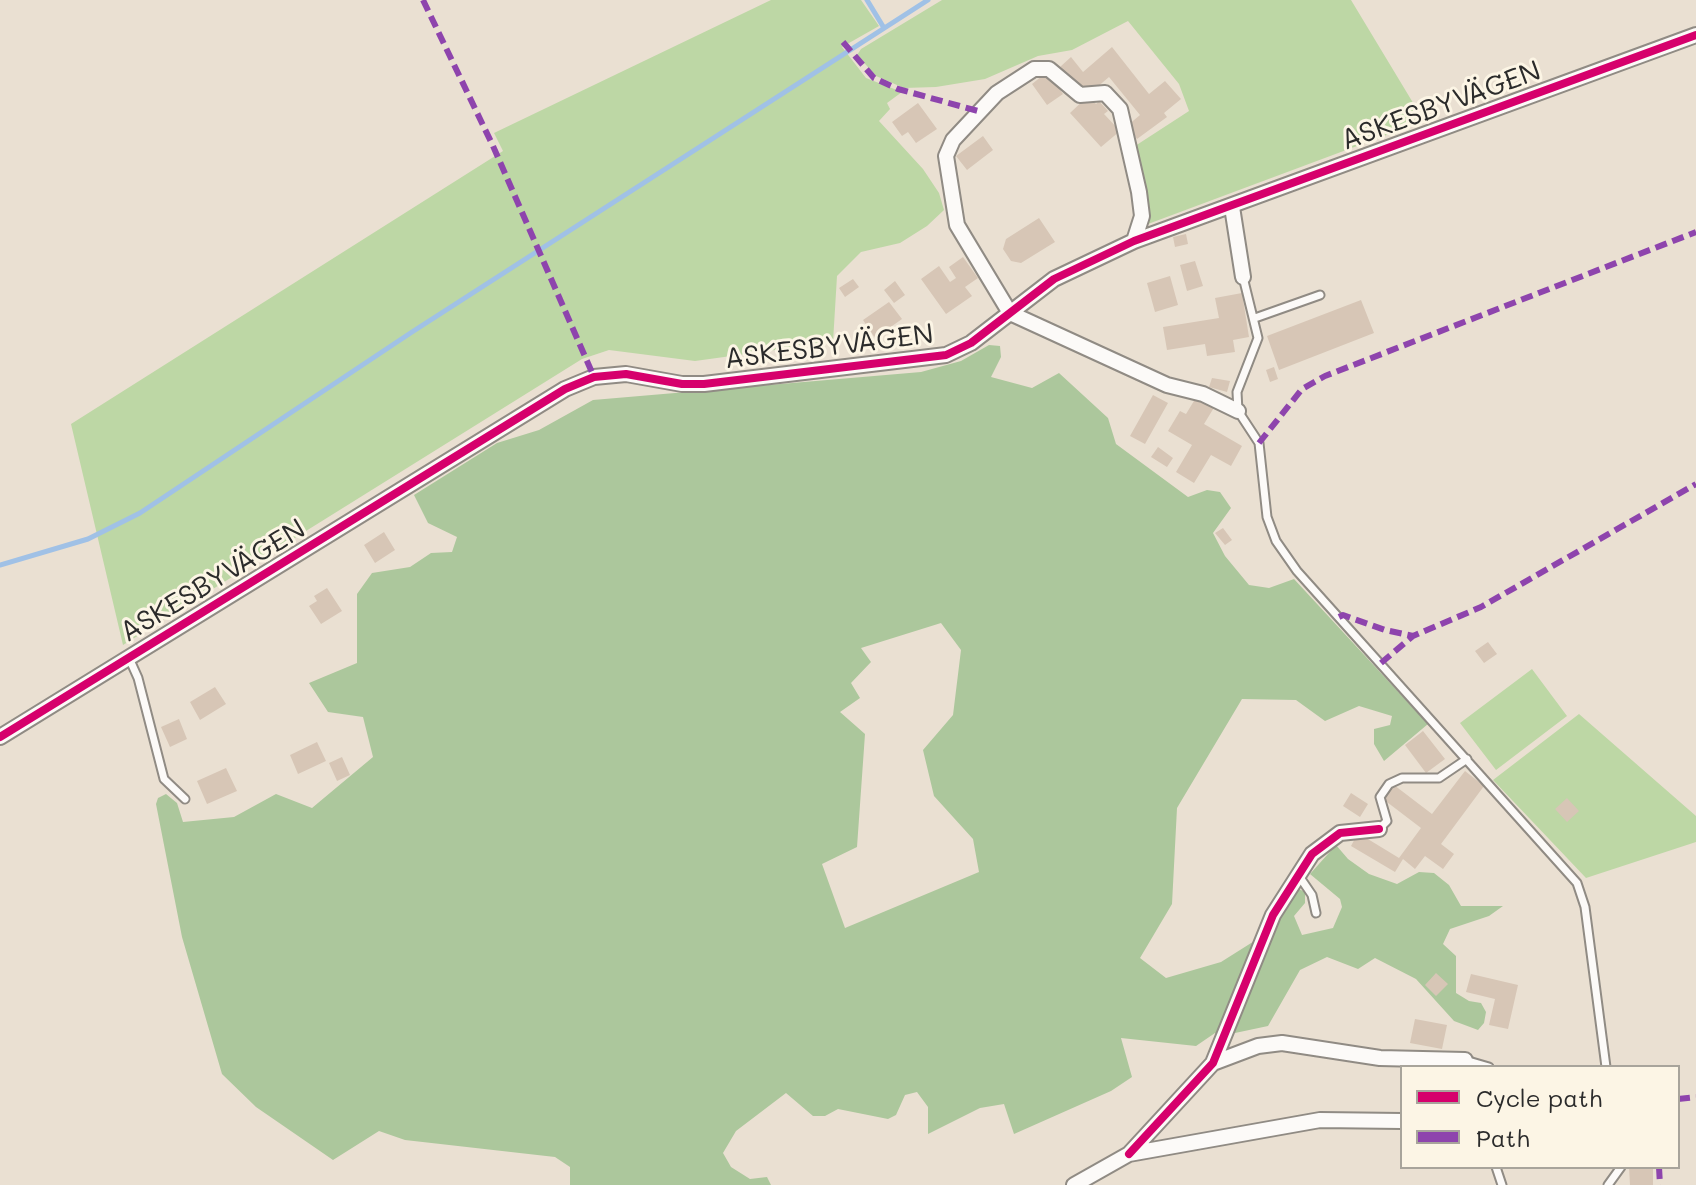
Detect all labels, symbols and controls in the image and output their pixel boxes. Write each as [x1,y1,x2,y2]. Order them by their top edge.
street label: ASKESBYVÄGEN [1336,54,1546,158]
street label: ASKESBYVÄGEN [723,318,935,376]
street label: ASKESBYVÄGEN [114,512,312,650]
legend [1400,1065,1680,1169]
text: Cycle path [1476,1082,1602,1113]
text: Path [1476,1122,1530,1153]

